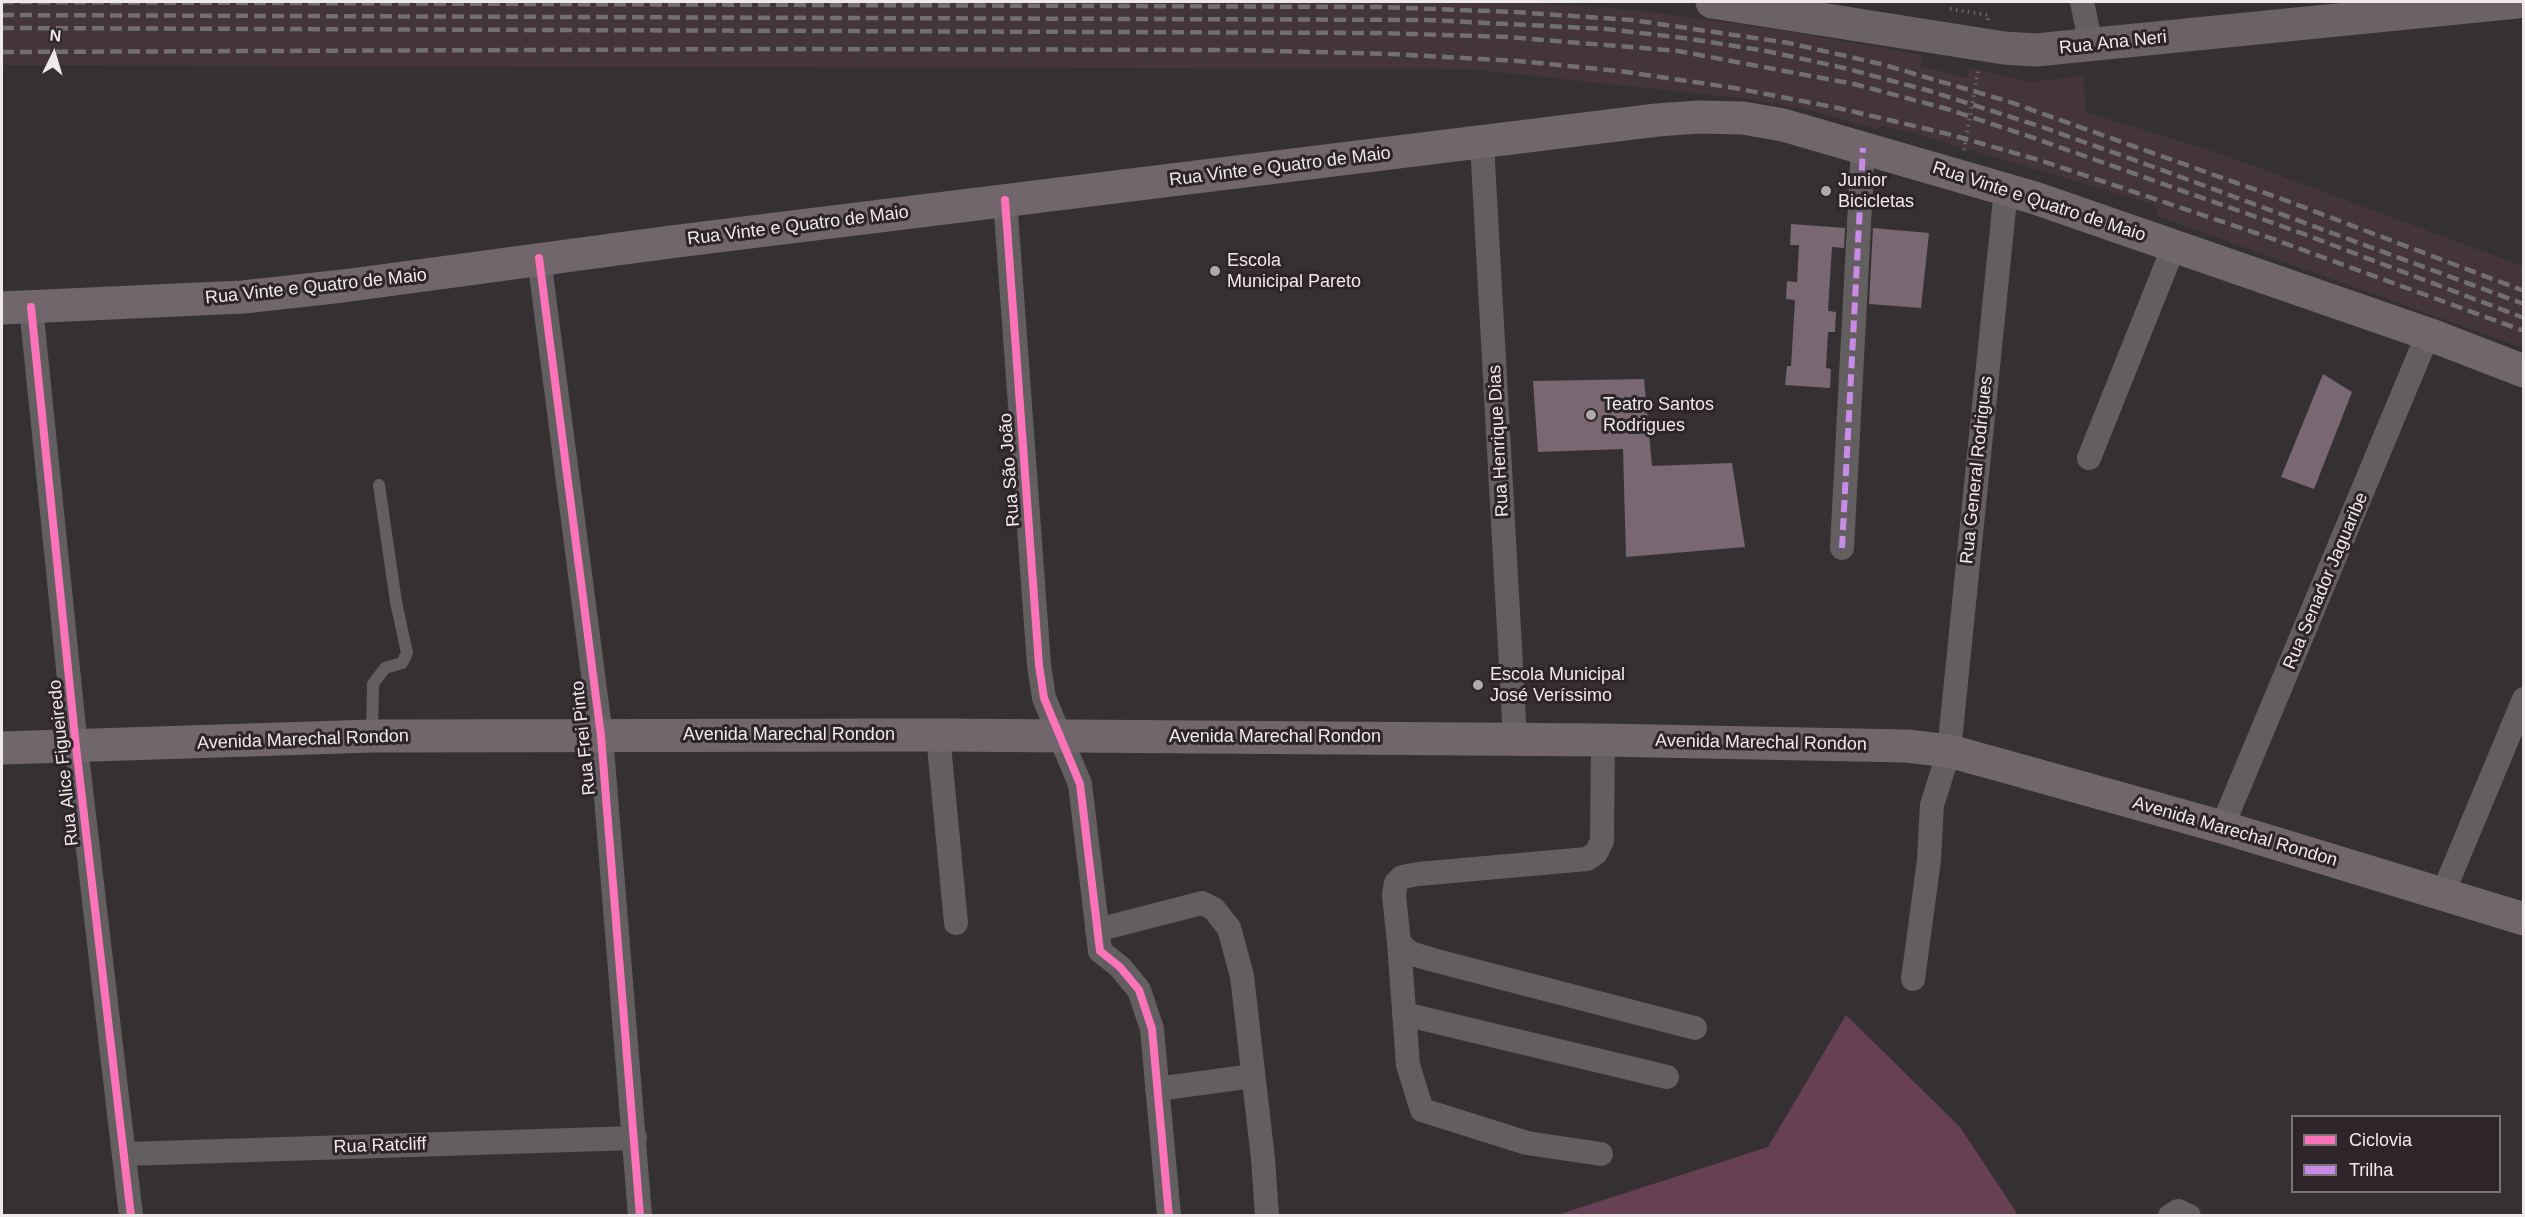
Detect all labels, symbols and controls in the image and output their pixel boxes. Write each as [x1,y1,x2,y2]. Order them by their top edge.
north arrow [24,24,84,84]
text: N [49,27,62,45]
street label: Rua Ana Neri [2058,27,2168,59]
street label: Rua Vinte e Quatro de Maio [1168,143,1392,191]
street label: Rua Vinte e Quatro de Maio [1930,157,2148,247]
place label: Junior Bicicletas [1838,170,1914,213]
marker: Junior Bicicletas [1819,184,1833,198]
street label: Rua Vinte e Quatro de Maio [686,202,910,250]
place label: Escola Municipal Pareto [1227,250,1361,292]
marker: Escola Municipal Pareto [1208,264,1222,278]
street label: Rua Vinte e Quatro de Maio [204,265,428,309]
street label: Rua Henrique Dias [1484,365,1514,517]
street label: Rua General Rodrigues [1956,375,1998,565]
place label: Teatro Santos Rodrigues [1603,394,1714,436]
marker: Teatro Santos Rodrigues [1584,408,1598,422]
street label: Rua São João [995,412,1025,528]
street label: Rua Senador Jaguaribe [2279,489,2373,673]
place label: Escola Municipal José Veríssimo [1490,664,1625,706]
marker: Escola Municipal José Veríssimo [1471,678,1485,692]
street label: Rua Alice Figueiredo [45,679,83,847]
street label: Rua Frei Pinto [567,680,601,796]
street label: Avenida Marechal Rondon [683,724,895,746]
street label: Avenida Marechal Rondon [197,726,409,754]
street label: Avenida Marechal Rondon [1169,726,1381,748]
street label: Avenida Marechal Rondon [1655,730,1867,756]
street label: Avenida Marechal Rondon [2130,792,2340,872]
legend [2291,1115,2501,1193]
text: Ciclovia [2349,1130,2412,1150]
street label: Rua Ratcliff [333,1134,427,1158]
text: Trilha [2349,1160,2393,1180]

